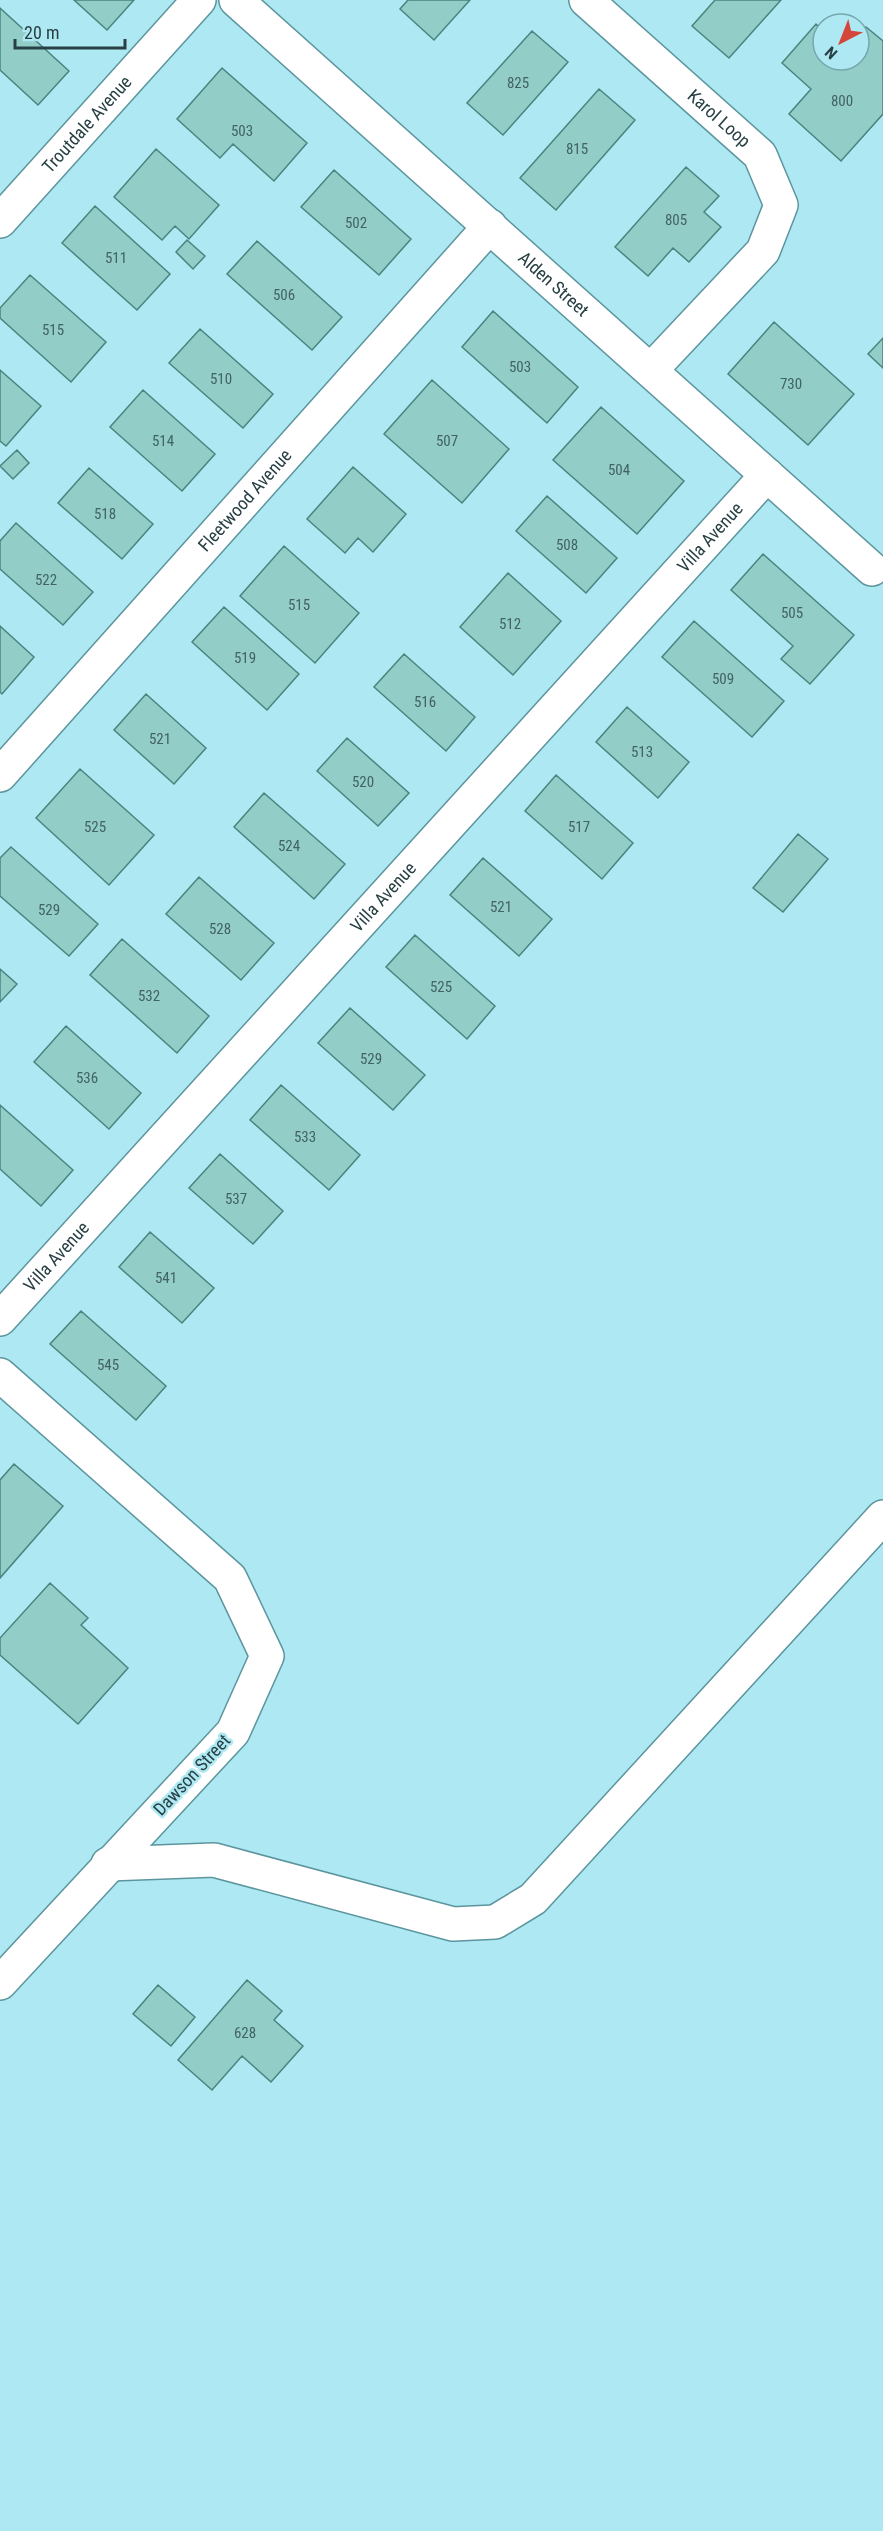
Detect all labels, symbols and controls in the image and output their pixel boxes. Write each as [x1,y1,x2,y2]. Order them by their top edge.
scale bar [15,12,124,50]
north arrow [811,12,871,72]
text: 20 m [24,22,59,43]
text: N [821,42,841,63]
street label: Troutdale Avenue [38,71,136,177]
house number: 825 [507,74,529,92]
street label: Karol Loop [684,85,755,151]
house number: 800 [831,92,853,110]
house number: 503 [231,122,253,140]
house number: 815 [566,140,588,158]
house number: 805 [665,211,687,229]
house number: 502 [345,214,367,232]
street label: Alden Street [514,247,593,320]
house number: 511 [105,249,127,267]
house number: 506 [273,286,295,304]
house number: 515 [42,321,64,339]
house number: 503 [509,358,531,376]
house number: 510 [210,370,232,388]
house number: 730 [780,375,802,393]
house number: 514 [152,432,174,450]
house number: 507 [436,432,458,450]
street label: Fleetwood Avenue [194,445,296,556]
house number: 504 [608,461,630,479]
street label: Villa Avenue [673,498,747,576]
house number: 518 [94,505,116,523]
house number: 508 [556,536,578,554]
house number: 522 [35,571,57,589]
house number: 515 [288,596,310,614]
house number: 505 [781,604,803,622]
house number: 512 [499,615,521,633]
house number: 519 [234,649,256,667]
house number: 509 [712,670,734,688]
house number: 516 [414,693,436,711]
house number: 521 [149,730,171,748]
house number: 513 [631,743,653,761]
house number: 520 [352,773,374,791]
house number: 525 [84,818,106,836]
house number: 517 [568,818,590,836]
house number: 524 [278,837,300,855]
street label: Villa Avenue [346,858,420,936]
house number: 521 [490,898,512,916]
house number: 529 [38,901,60,919]
house number: 528 [209,920,231,938]
house number: 525 [430,978,452,996]
house number: 532 [138,987,160,1005]
house number: 529 [360,1050,382,1068]
house number: 536 [76,1069,98,1087]
house number: 533 [294,1128,316,1146]
house number: 537 [225,1190,247,1208]
street label: Villa Avenue [19,1217,93,1296]
house number: 541 [155,1269,177,1287]
house number: 545 [97,1356,119,1374]
street label: Dawson Street [149,1730,234,1819]
house number: 628 [234,2024,256,2042]

